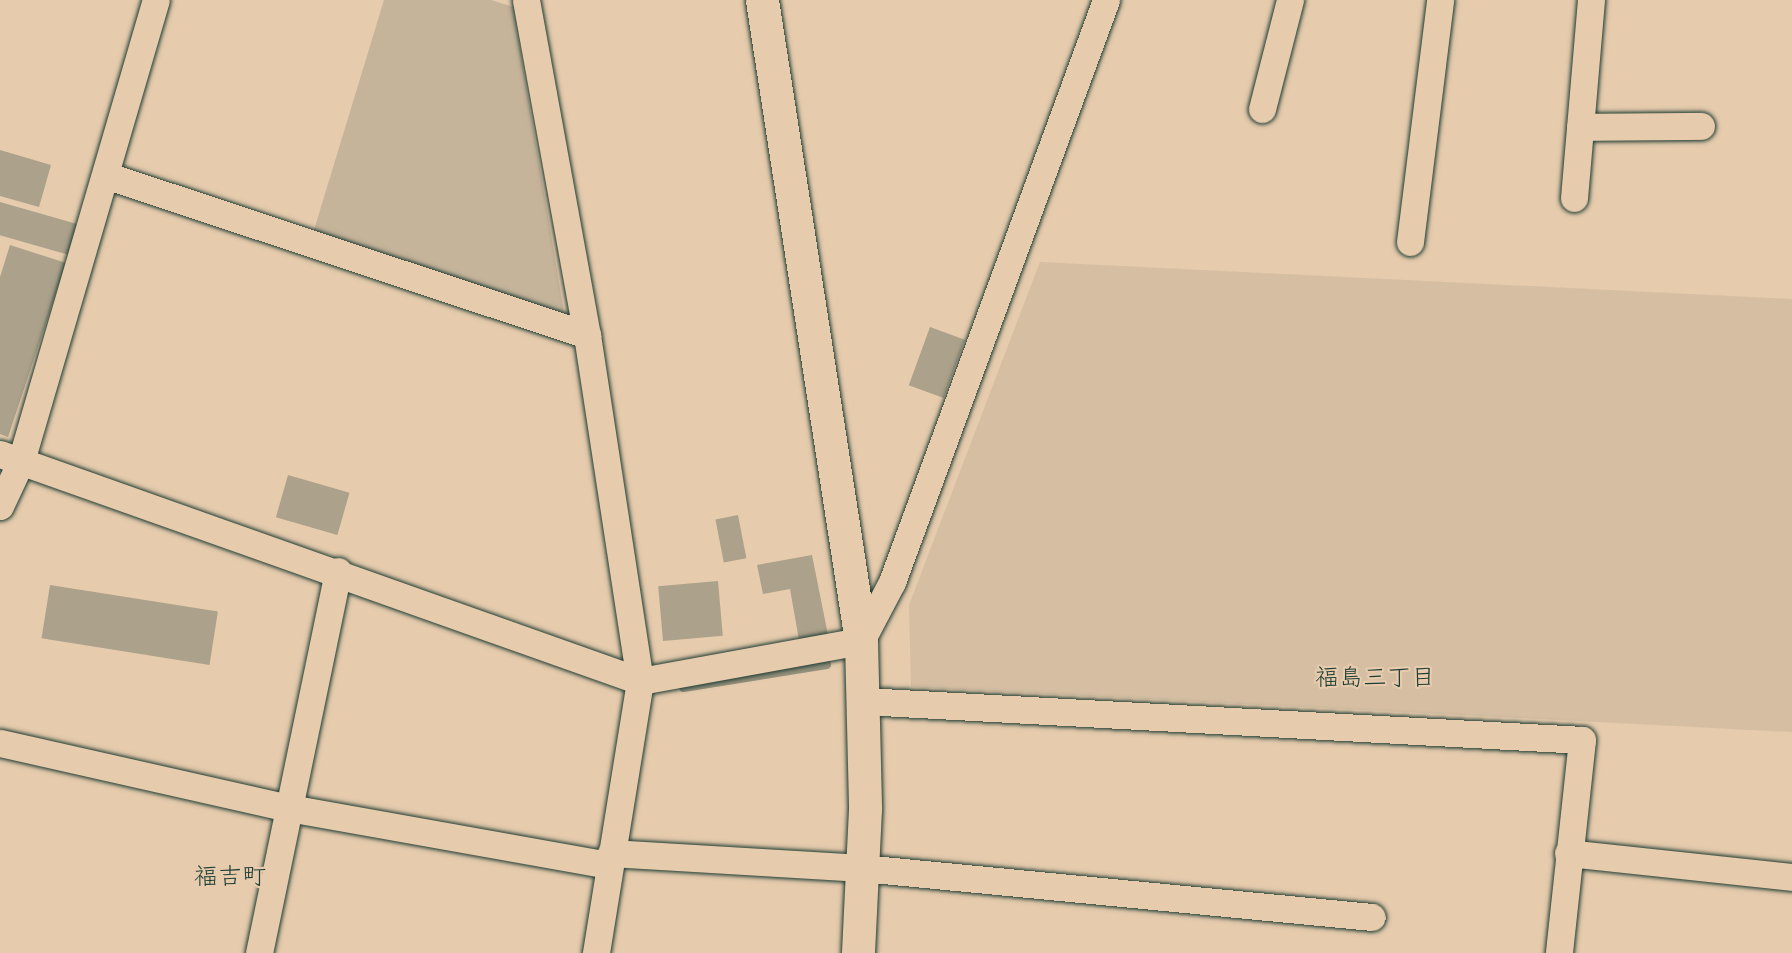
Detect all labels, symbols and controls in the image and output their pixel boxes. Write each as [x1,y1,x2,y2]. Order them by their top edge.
district label: 福島三丁目 [1315,667,1435,695]
district label: 福吉町 [194,866,266,894]

